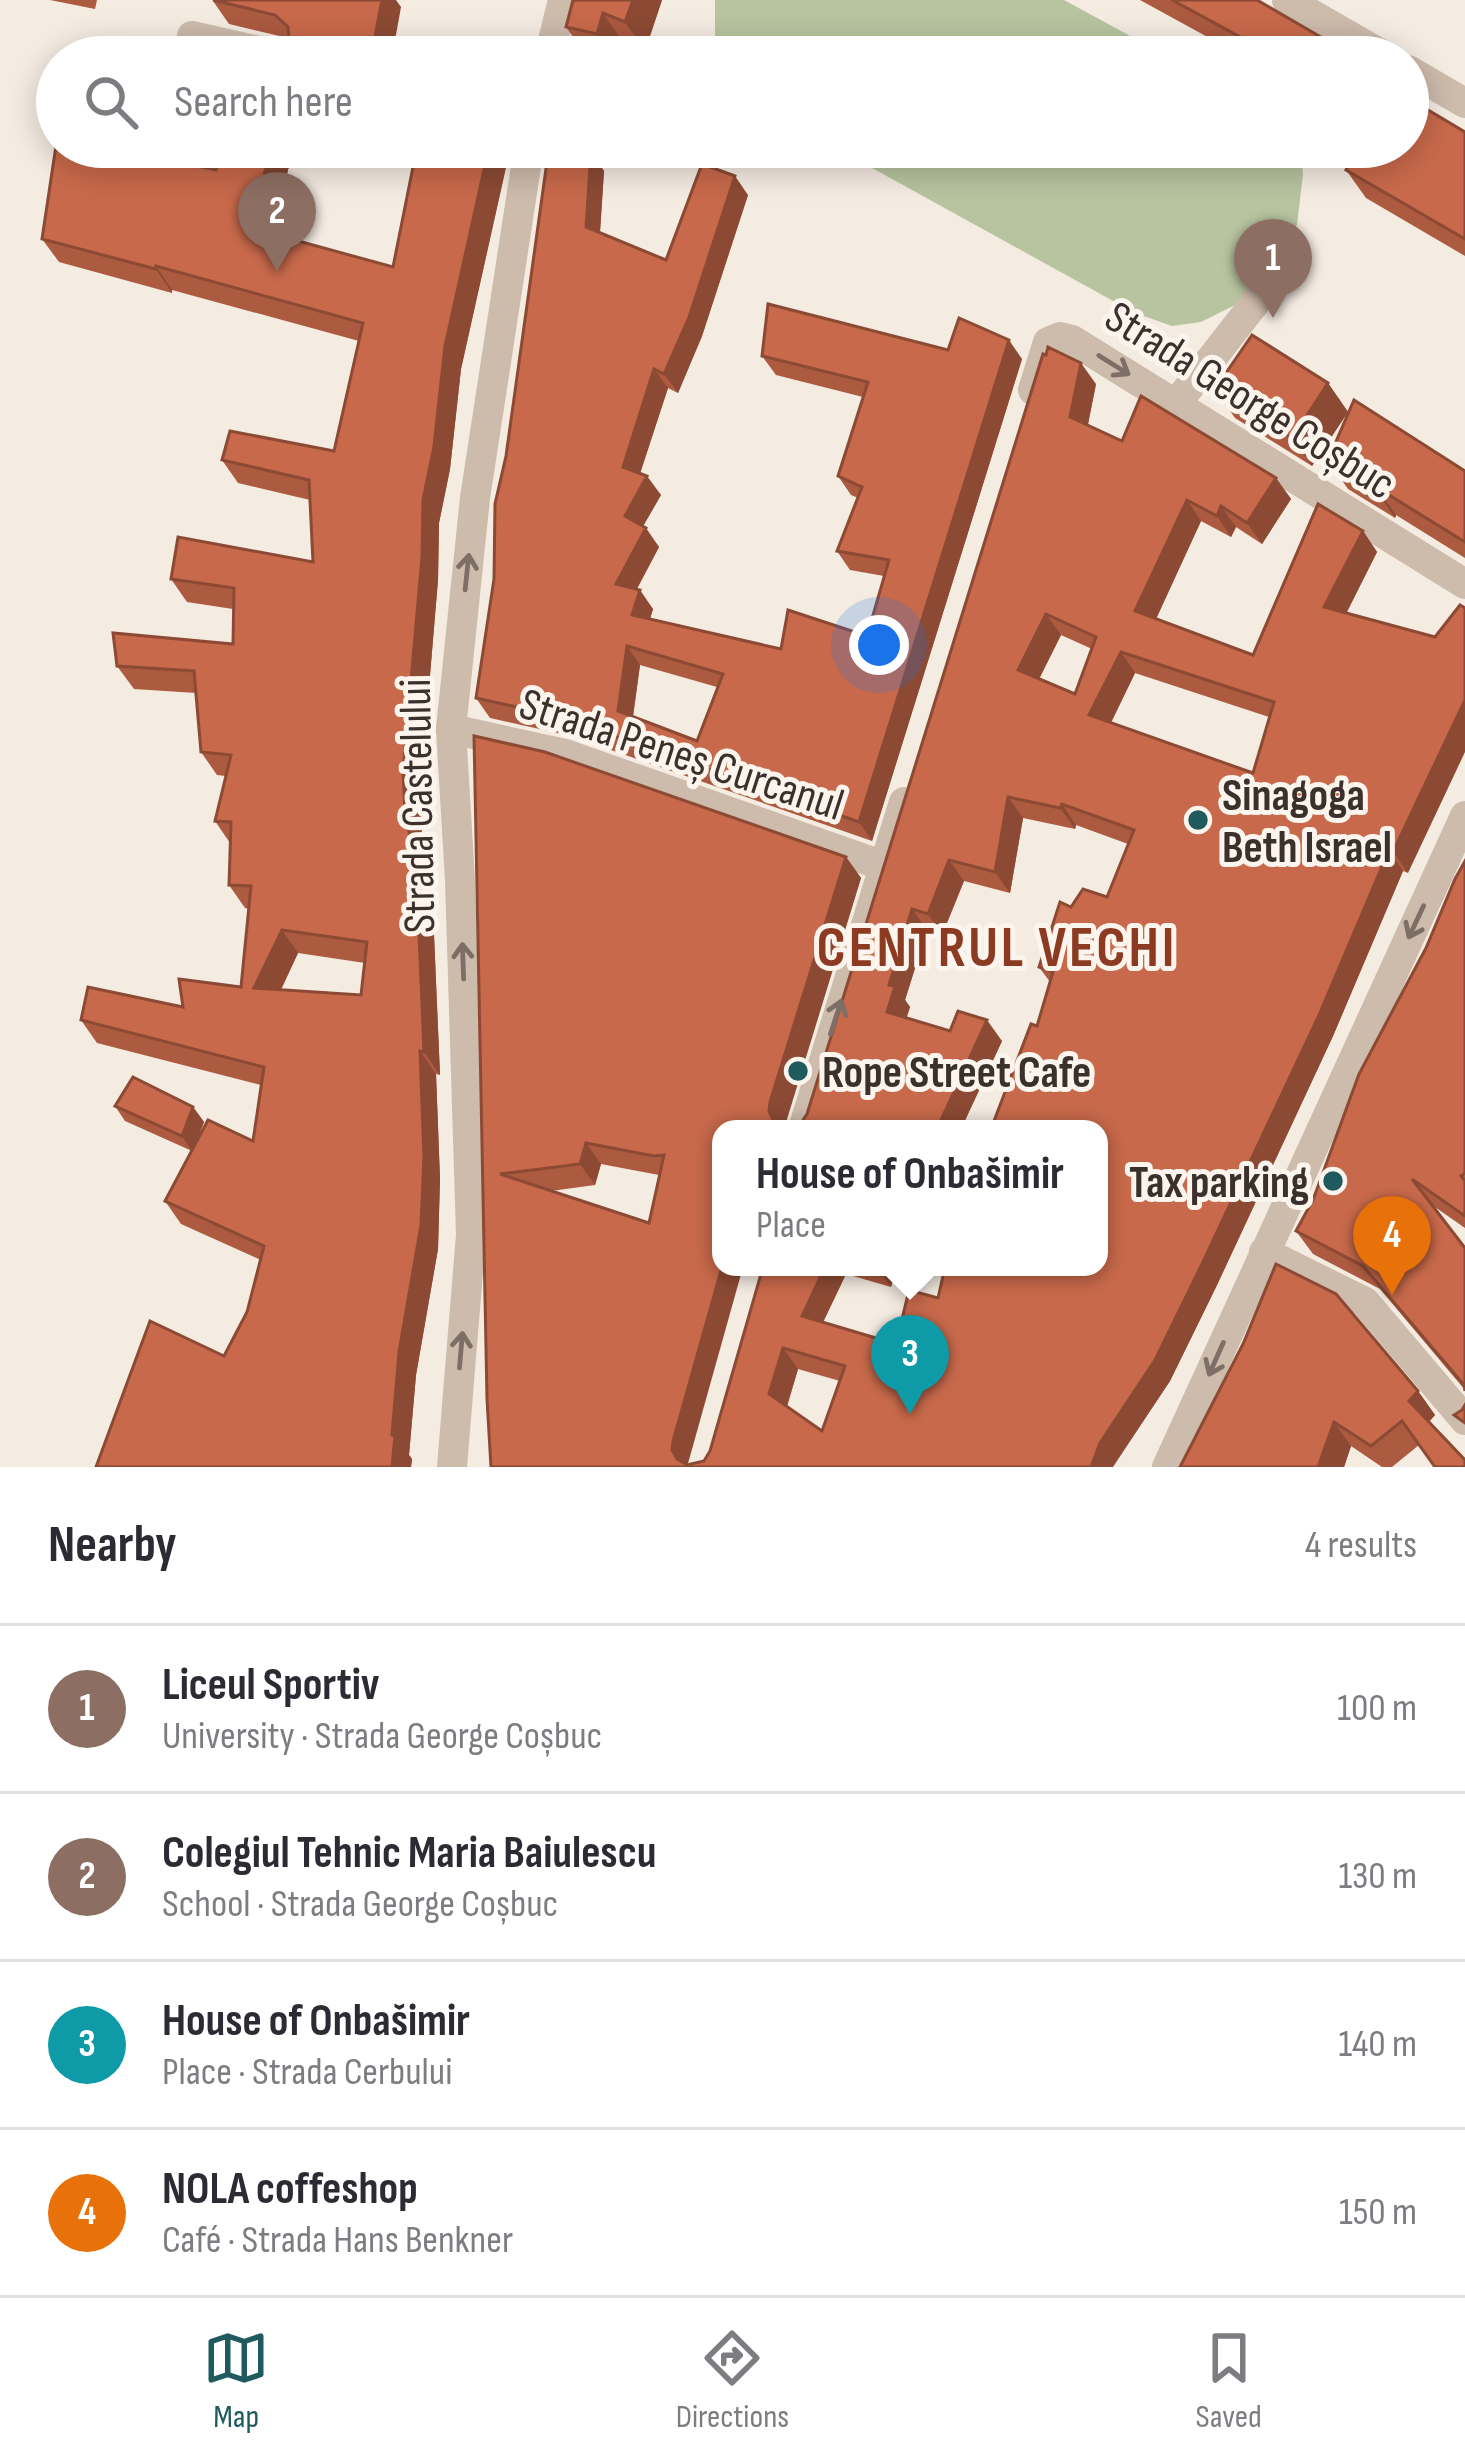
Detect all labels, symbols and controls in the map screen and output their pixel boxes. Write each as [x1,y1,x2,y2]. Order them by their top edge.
search box [36,36,1429,168]
icon: search [78,69,144,135]
text: Search here [174,75,353,130]
pin: 2 [238,172,316,271]
pin: 1 [1234,219,1312,318]
street label: Strada George Coșbuc [1095,290,1405,512]
one-way arrow [1096,353,1130,377]
one-way arrow [456,553,479,592]
your location [849,615,909,675]
street label: Strada Peneș Curcanul [512,677,850,834]
street label: Strada Castelului [389,678,448,934]
place label: Sinagoga Beth Israel [1222,769,1392,876]
marker: Sinagoga Beth Israel [1185,807,1211,833]
one-way arrow [1404,903,1426,939]
district label: CENTRUL VECHI [817,915,1177,983]
one-way arrow [451,942,474,981]
one-way arrow [827,999,849,1037]
place label: Rope Street Cafe [822,1046,1091,1101]
marker: Rope Street Cafe [785,1058,811,1084]
popup [712,1120,1108,1276]
text: House of Onbašimir [756,1147,1064,1202]
place label: Tax parking [1129,1156,1309,1211]
marker: Tax parking [1320,1168,1346,1194]
pin: 4 [1353,1196,1431,1295]
text: Place [756,1202,826,1249]
pin: 3 [871,1315,949,1414]
one-way arrow [450,1332,473,1371]
one-way arrow [1203,1340,1225,1376]
text: Nearby [48,1515,177,1576]
text: 4 results [1305,1522,1417,1569]
text: Liceul Sportiv [162,1658,380,1713]
text: 1 [79,1685,95,1732]
text: 100 m [1337,1685,1417,1732]
text: University · Strada George Coșbuc [162,1713,602,1760]
text: Colegiul Tehnic Maria Baiulescu [162,1826,656,1881]
text: 2 [78,1853,96,1900]
text: 130 m [1338,1853,1417,1900]
text: School · Strada George Coșbuc [162,1881,558,1928]
text: House of Onbašimir [162,1994,470,2049]
text: 3 [78,2021,96,2068]
text: 140 m [1338,2021,1417,2068]
text: Place · Strada Cerbului [162,2049,452,2096]
text: NOLA coffeshop [162,2162,418,2217]
text: 4 [78,2189,96,2236]
text: 150 m [1339,2189,1417,2236]
text: Café · Strada Hans Benkner [162,2217,513,2264]
tab: Map [203,2325,269,2437]
tab: Directions [676,2325,789,2437]
tab: Saved [1196,2325,1262,2437]

